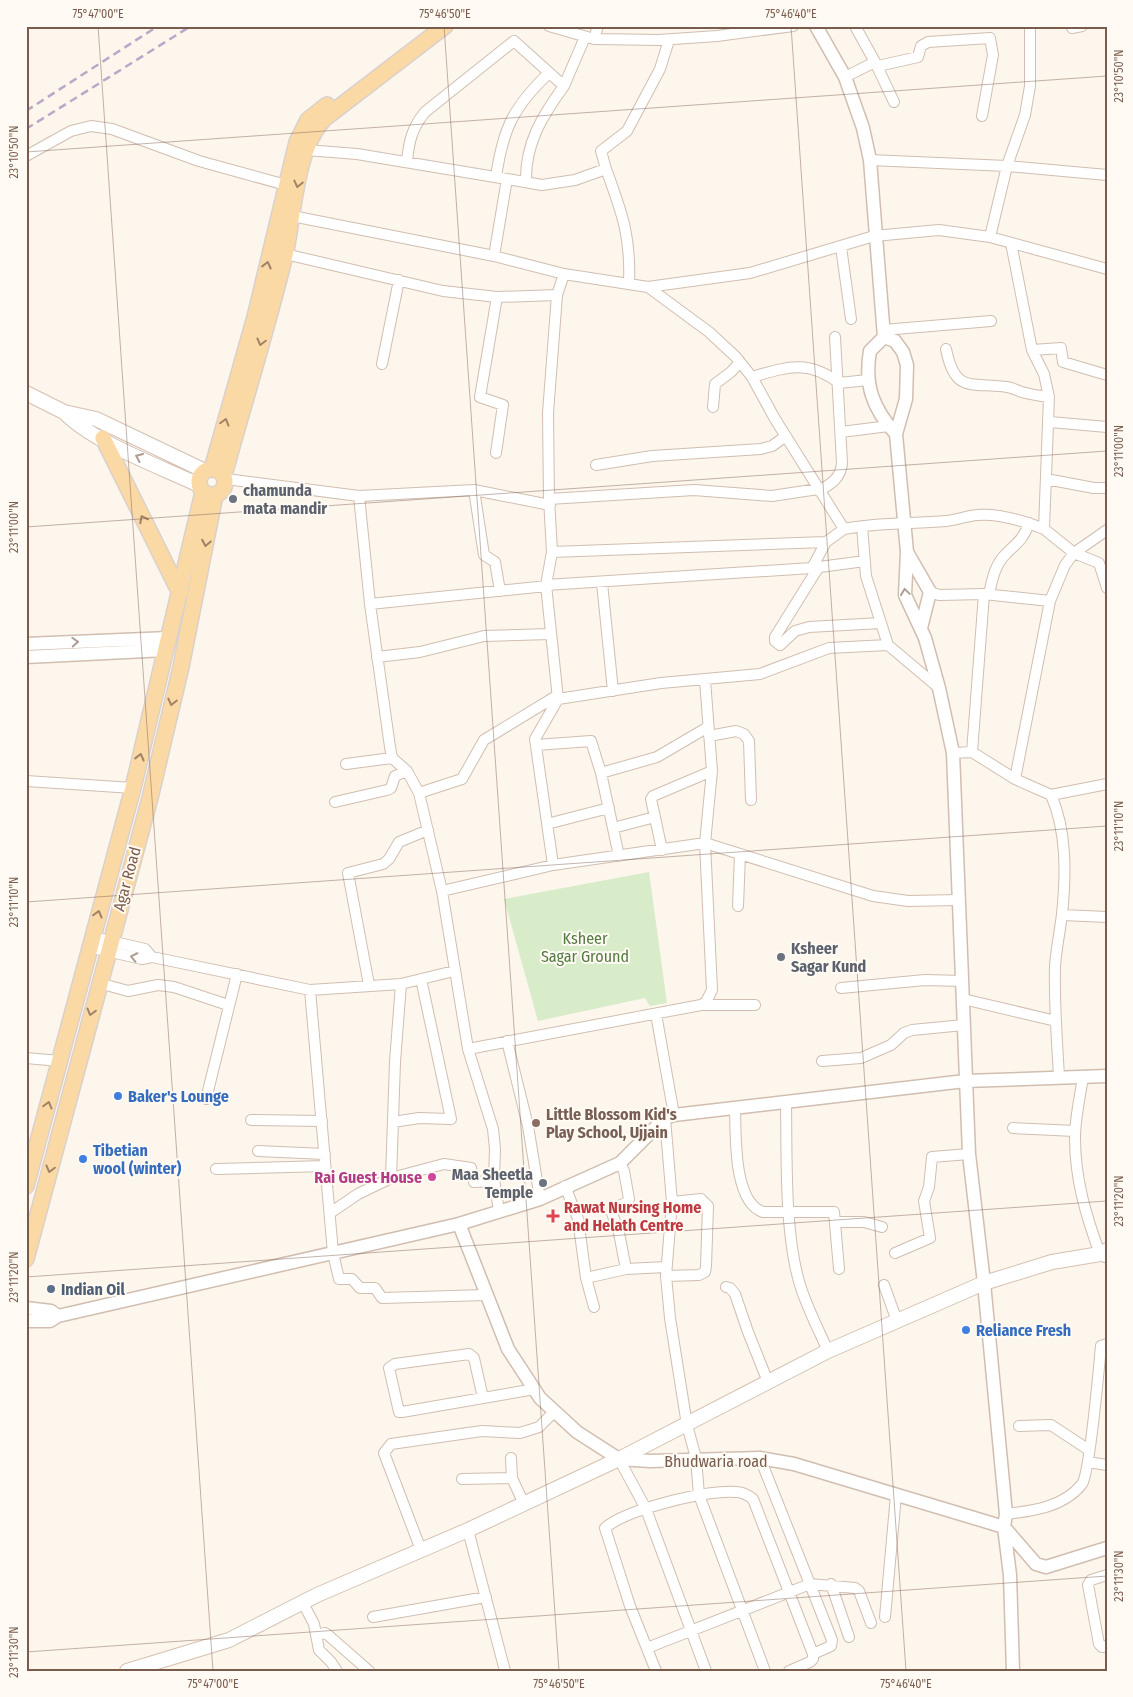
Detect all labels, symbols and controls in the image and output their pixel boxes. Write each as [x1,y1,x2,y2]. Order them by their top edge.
text: 75°47'00"E [72,7,124,21]
text: 75°46'50"E [419,7,471,21]
text: 75°46'40"E [765,7,817,21]
text: 23°10'50"N [1112,49,1126,103]
text: 23°10'50"N [7,125,21,179]
one-way arrow [293,180,304,189]
one-way arrow [261,260,272,269]
one-way arrow [256,338,266,346]
one-way arrow [220,418,230,426]
text: 23°11'00"N [1112,425,1126,477]
one-way arrow [135,453,144,464]
place label: chamunda mata mandir [243,481,327,518]
marker: chamunda mata mandir [227,493,239,505]
text: 23°11'00"N [7,501,21,553]
one-way arrow [139,515,149,524]
one-way arrow [201,539,211,548]
one-way arrow [901,587,911,596]
one-way arrow [71,637,79,648]
one-way arrow [168,698,178,706]
one-way arrow [134,753,145,762]
text: 23°11'10"N [1112,801,1126,851]
street label: Agar Road [109,845,145,913]
text: 23°11'10"N [7,877,21,927]
one-way arrow [93,911,103,919]
park label: Ksheer Sagar Ground [541,929,629,966]
place label: Ksheer Sagar Kund [791,939,866,976]
marker: Ksheer Sagar Kund [775,951,787,963]
one-way arrow [130,953,139,963]
one-way arrow [86,1007,97,1016]
place label: Baker's Lounge [128,1087,229,1106]
marker: Baker's Lounge [112,1090,124,1102]
one-way arrow [43,1102,53,1110]
place label: Little Blossom Kid's Play School, Ujjain [546,1105,677,1142]
marker: Little Blossom Kid's Play School, Ujjain [530,1117,542,1129]
place label: Tibetian wool (winter) [93,1141,181,1178]
marker: Tibetian wool (winter) [77,1153,89,1165]
one-way arrow [45,1164,56,1173]
place label: Maa Sheetla Temple [452,1165,533,1202]
place label: Rai Guest House [314,1168,422,1187]
marker: Rai Guest House [426,1171,438,1183]
text: 23°11'20"N [1112,1175,1126,1227]
marker: Maa Sheetla Temple [537,1177,549,1189]
place label: Rawat Nursing Home and Helath Centre [564,1198,701,1235]
marker: Rawat Nursing Home and Helath Centre [546,1209,560,1223]
text: 23°11'20"N [7,1251,21,1303]
place label: Indian Oil [61,1280,125,1299]
marker: Indian Oil [45,1283,57,1295]
place label: Reliance Fresh [976,1321,1071,1340]
marker: Reliance Fresh [960,1324,972,1336]
street label: Bhudwaria road [664,1452,768,1471]
text: 23°11'30"N [1112,1550,1126,1602]
text: 23°11'30"N [7,1626,21,1678]
text: 75°47'00"E [187,1677,239,1691]
text: 75°46'50"E [533,1677,585,1691]
text: 75°46'40"E [880,1677,932,1691]

